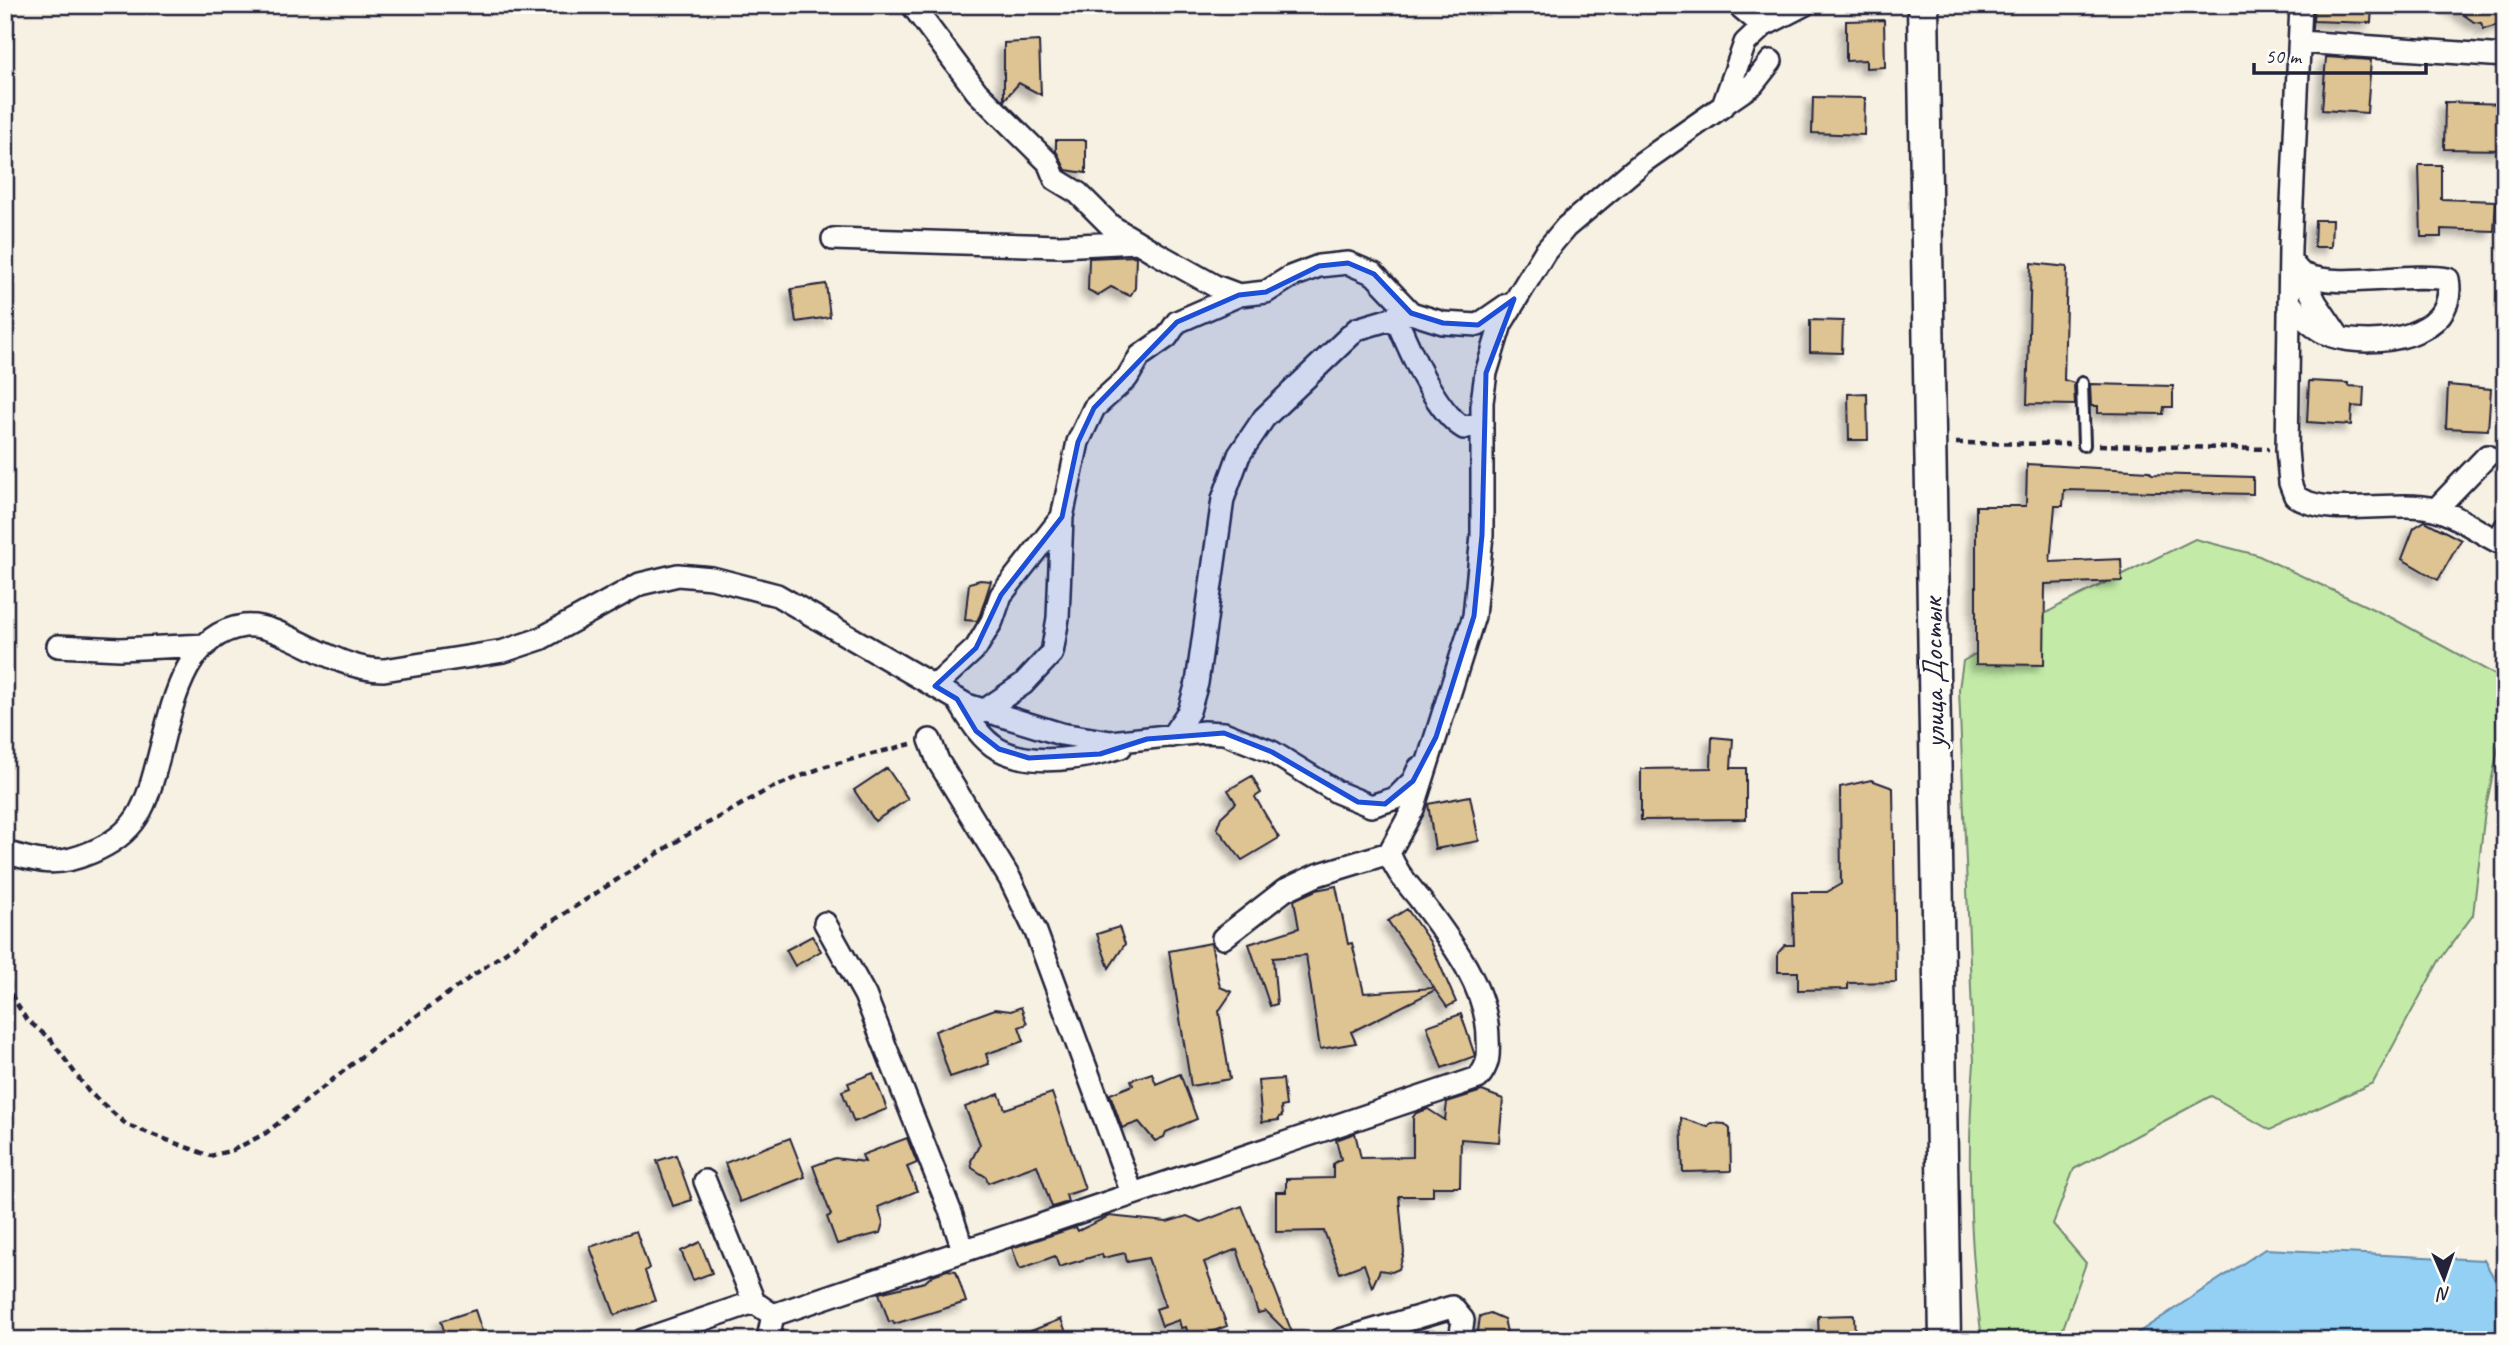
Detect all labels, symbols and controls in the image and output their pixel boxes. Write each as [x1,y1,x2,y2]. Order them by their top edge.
scale bar [2254,32,2426,76]
text: 50 m [2265,43,2303,69]
street label: улица Достык [1913,594,1953,751]
north arrow [2408,1244,2478,1314]
text: N [2435,1282,2451,1306]

